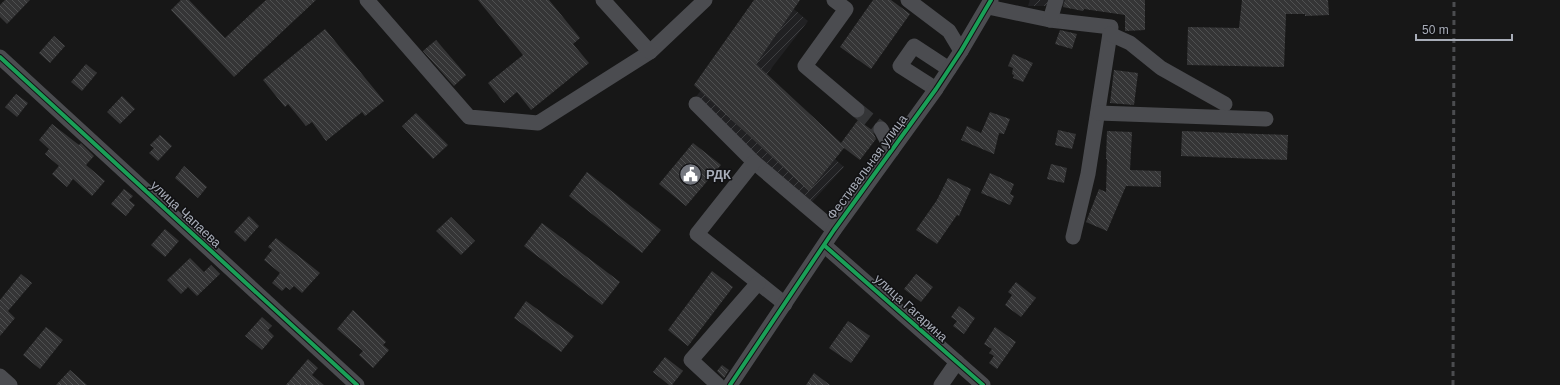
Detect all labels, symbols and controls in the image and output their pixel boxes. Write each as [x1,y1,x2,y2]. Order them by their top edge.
scale bar [1416,16,1512,42]
text: 50 m [1422,23,1449,37]
street label: Фестивальная улица [824,111,911,222]
public building icon: РДК [677,161,703,187]
place label: РДК [706,167,731,182]
street label: улица Чапаева [148,178,225,251]
street label: улица Гагарина [871,271,951,345]

